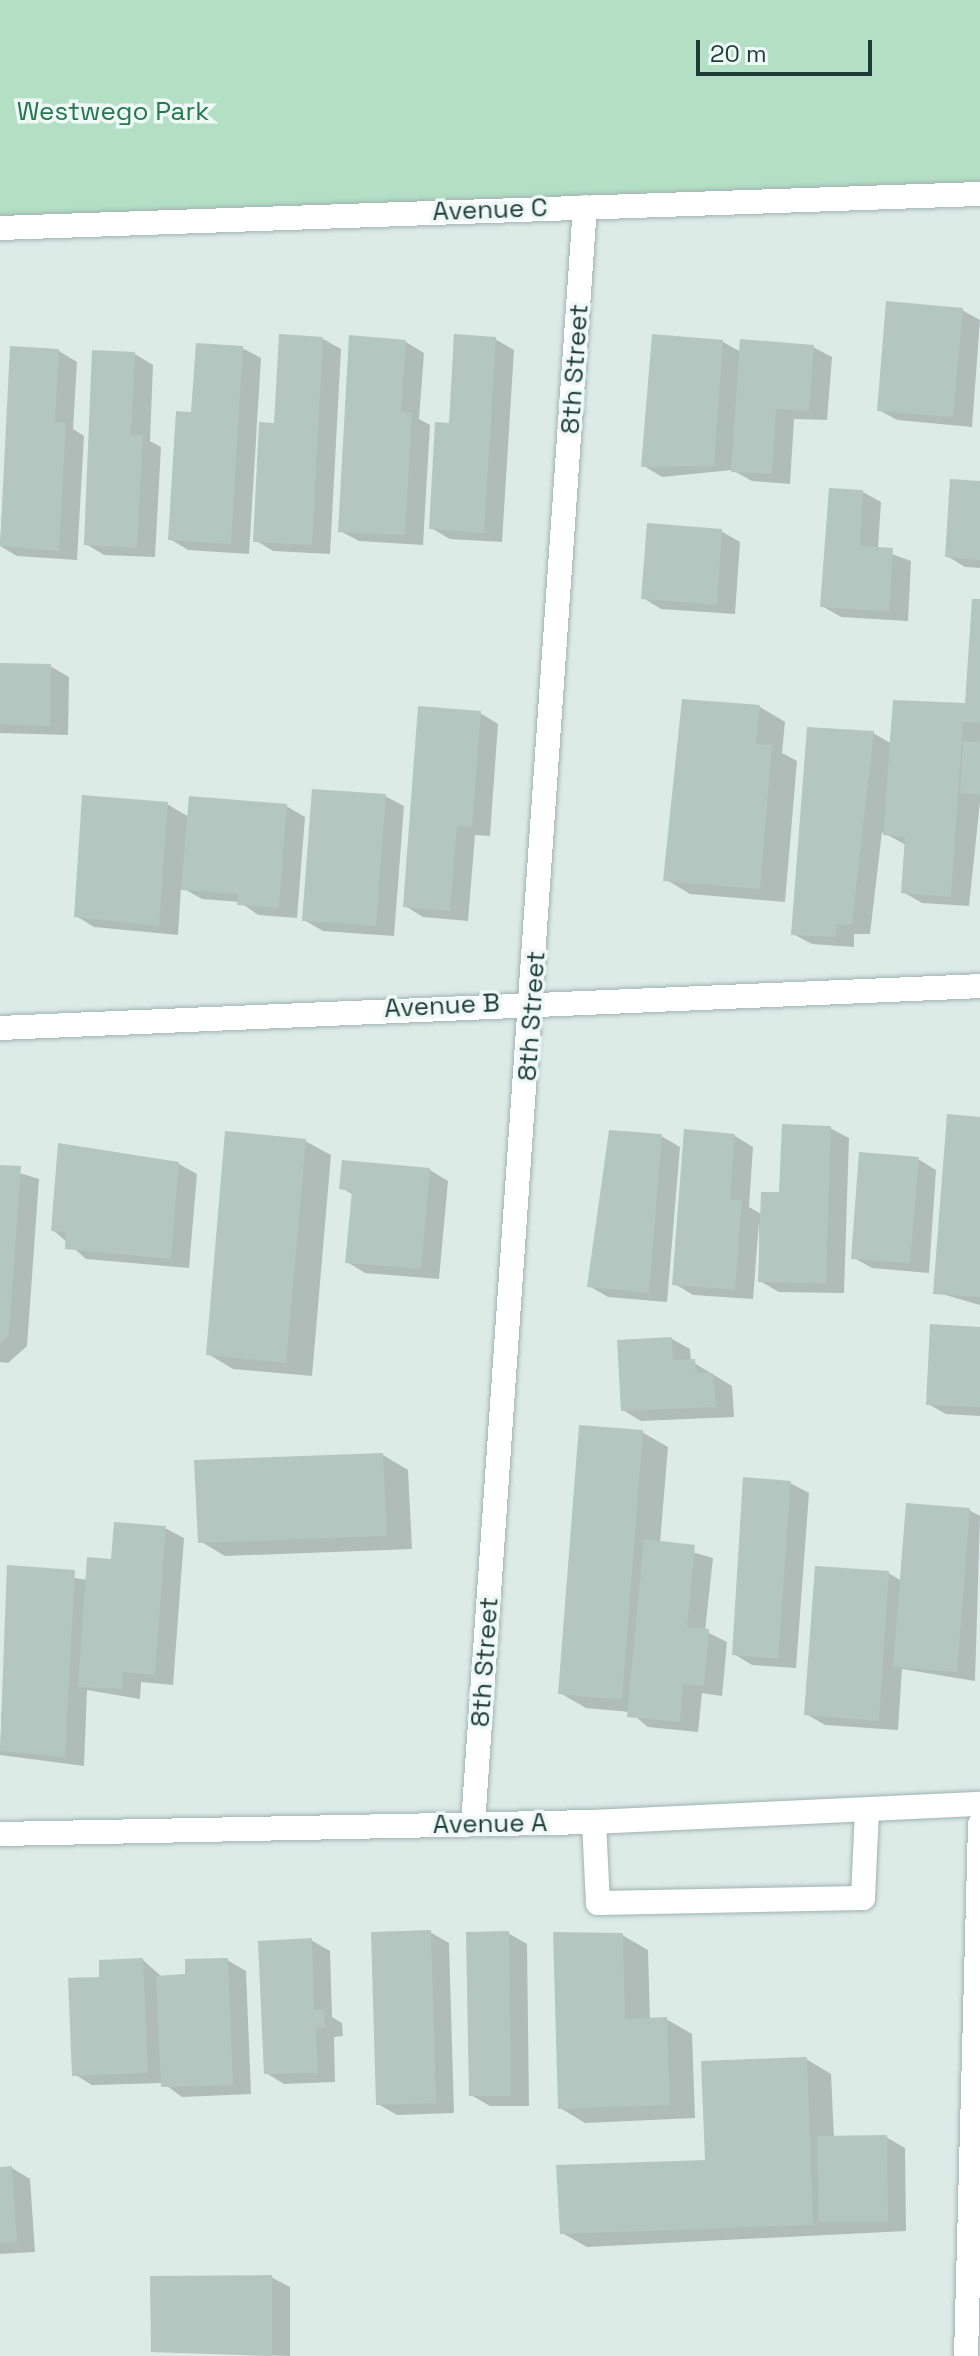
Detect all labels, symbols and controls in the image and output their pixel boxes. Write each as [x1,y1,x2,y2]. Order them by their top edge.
scale bar [700,24,876,74]
text: 20 m [710,38,767,69]
park label: Westwego Park [17,96,209,128]
street label: Avenue C [432,192,548,228]
street label: 8th Street [555,303,595,435]
street label: 8th Street [512,950,552,1082]
street label: Avenue B [383,987,501,1025]
street label: 8th Street [465,1596,505,1728]
street label: Avenue A [432,1807,548,1841]

